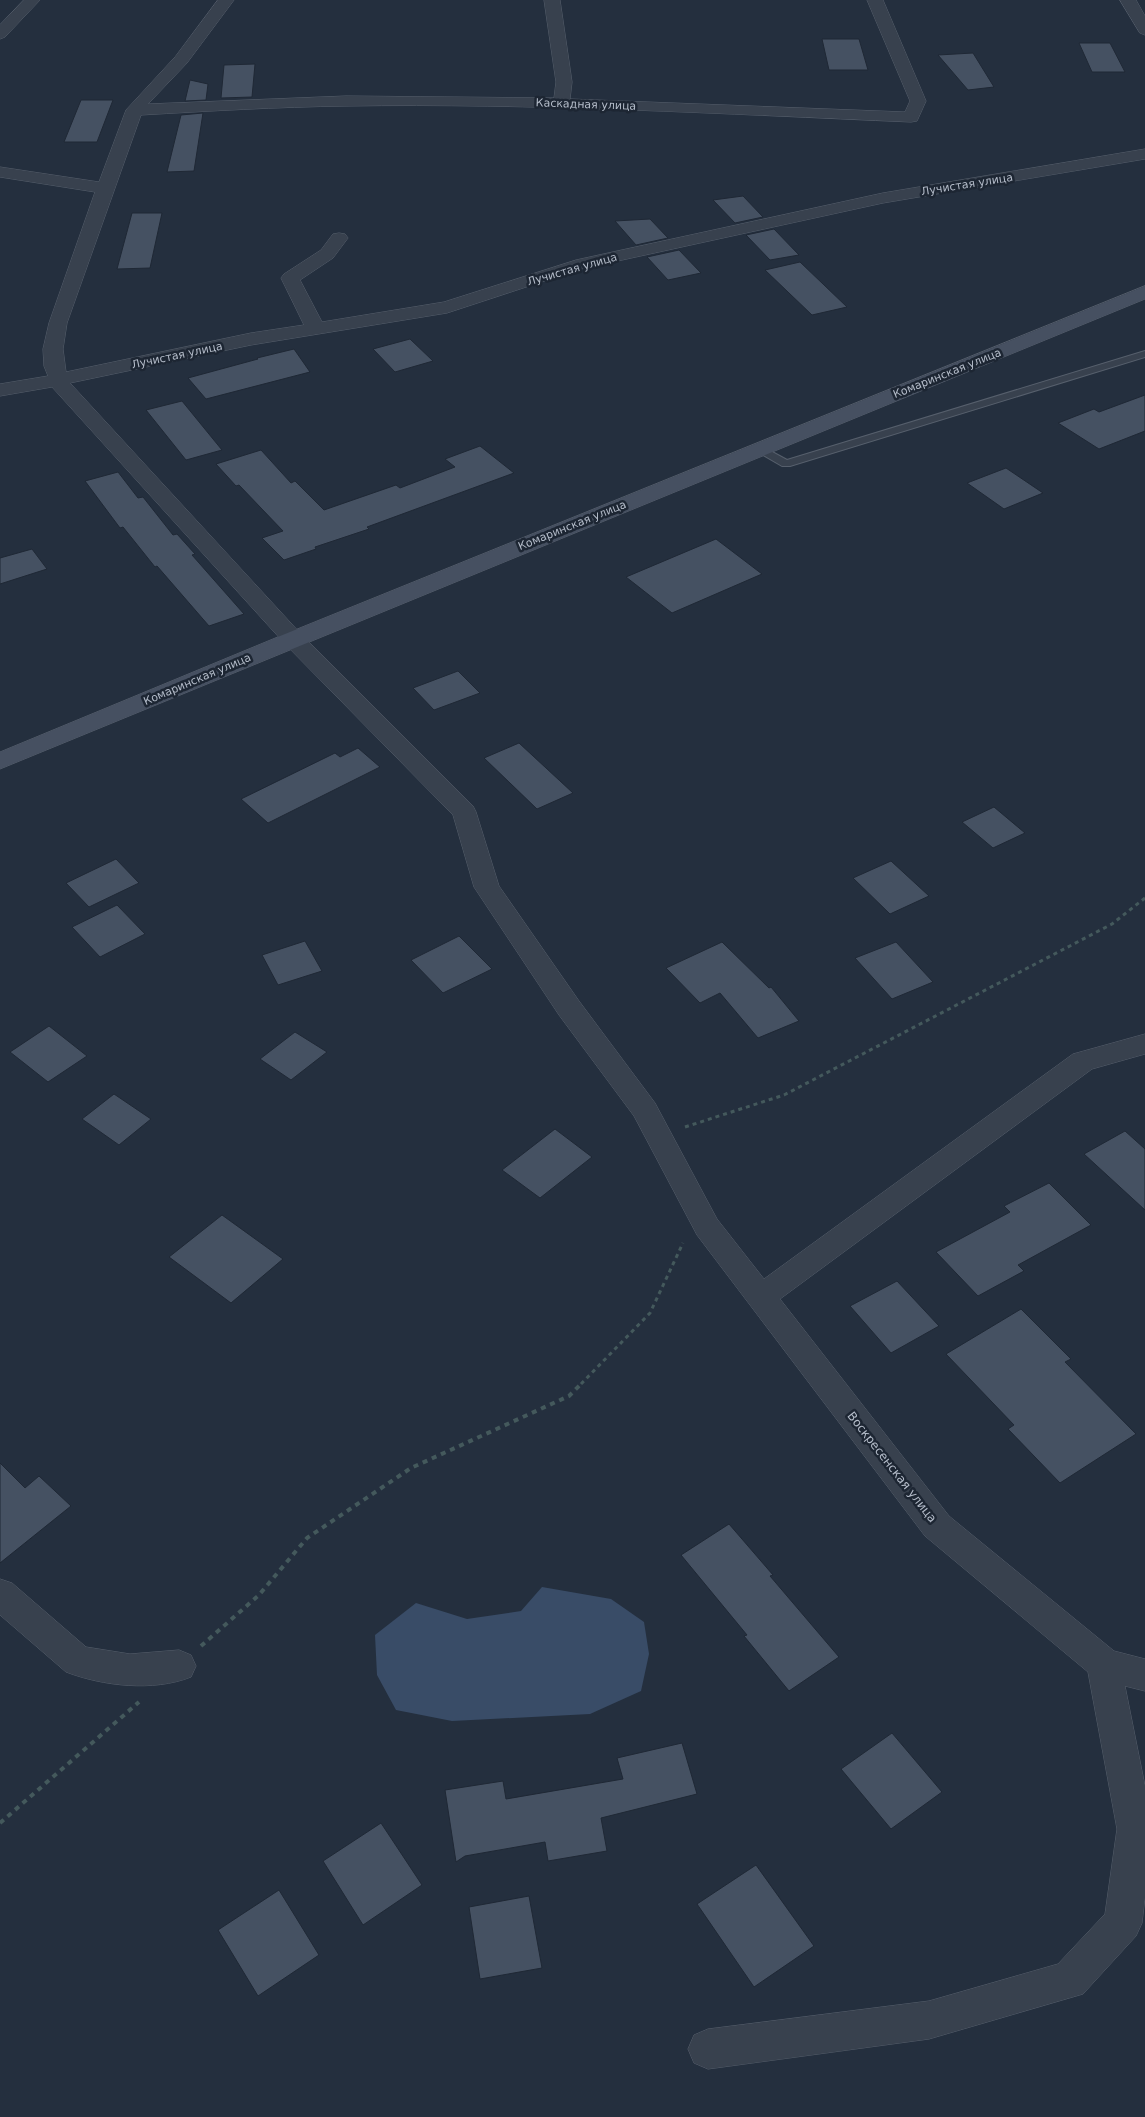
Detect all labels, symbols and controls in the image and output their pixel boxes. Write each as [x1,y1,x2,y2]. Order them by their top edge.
street label: Каскадная улица [536,96,636,113]
street label: Лучистая улица [920,171,1014,198]
street label: Лучистая улица [526,250,618,289]
street label: Лучистая улица [130,339,224,371]
street label: Комаринская улица [891,346,1003,401]
street label: Комаринская улица [516,498,628,553]
street label: Комаринская улица [142,651,253,708]
street label: Воскресенская улица [844,1409,940,1525]

